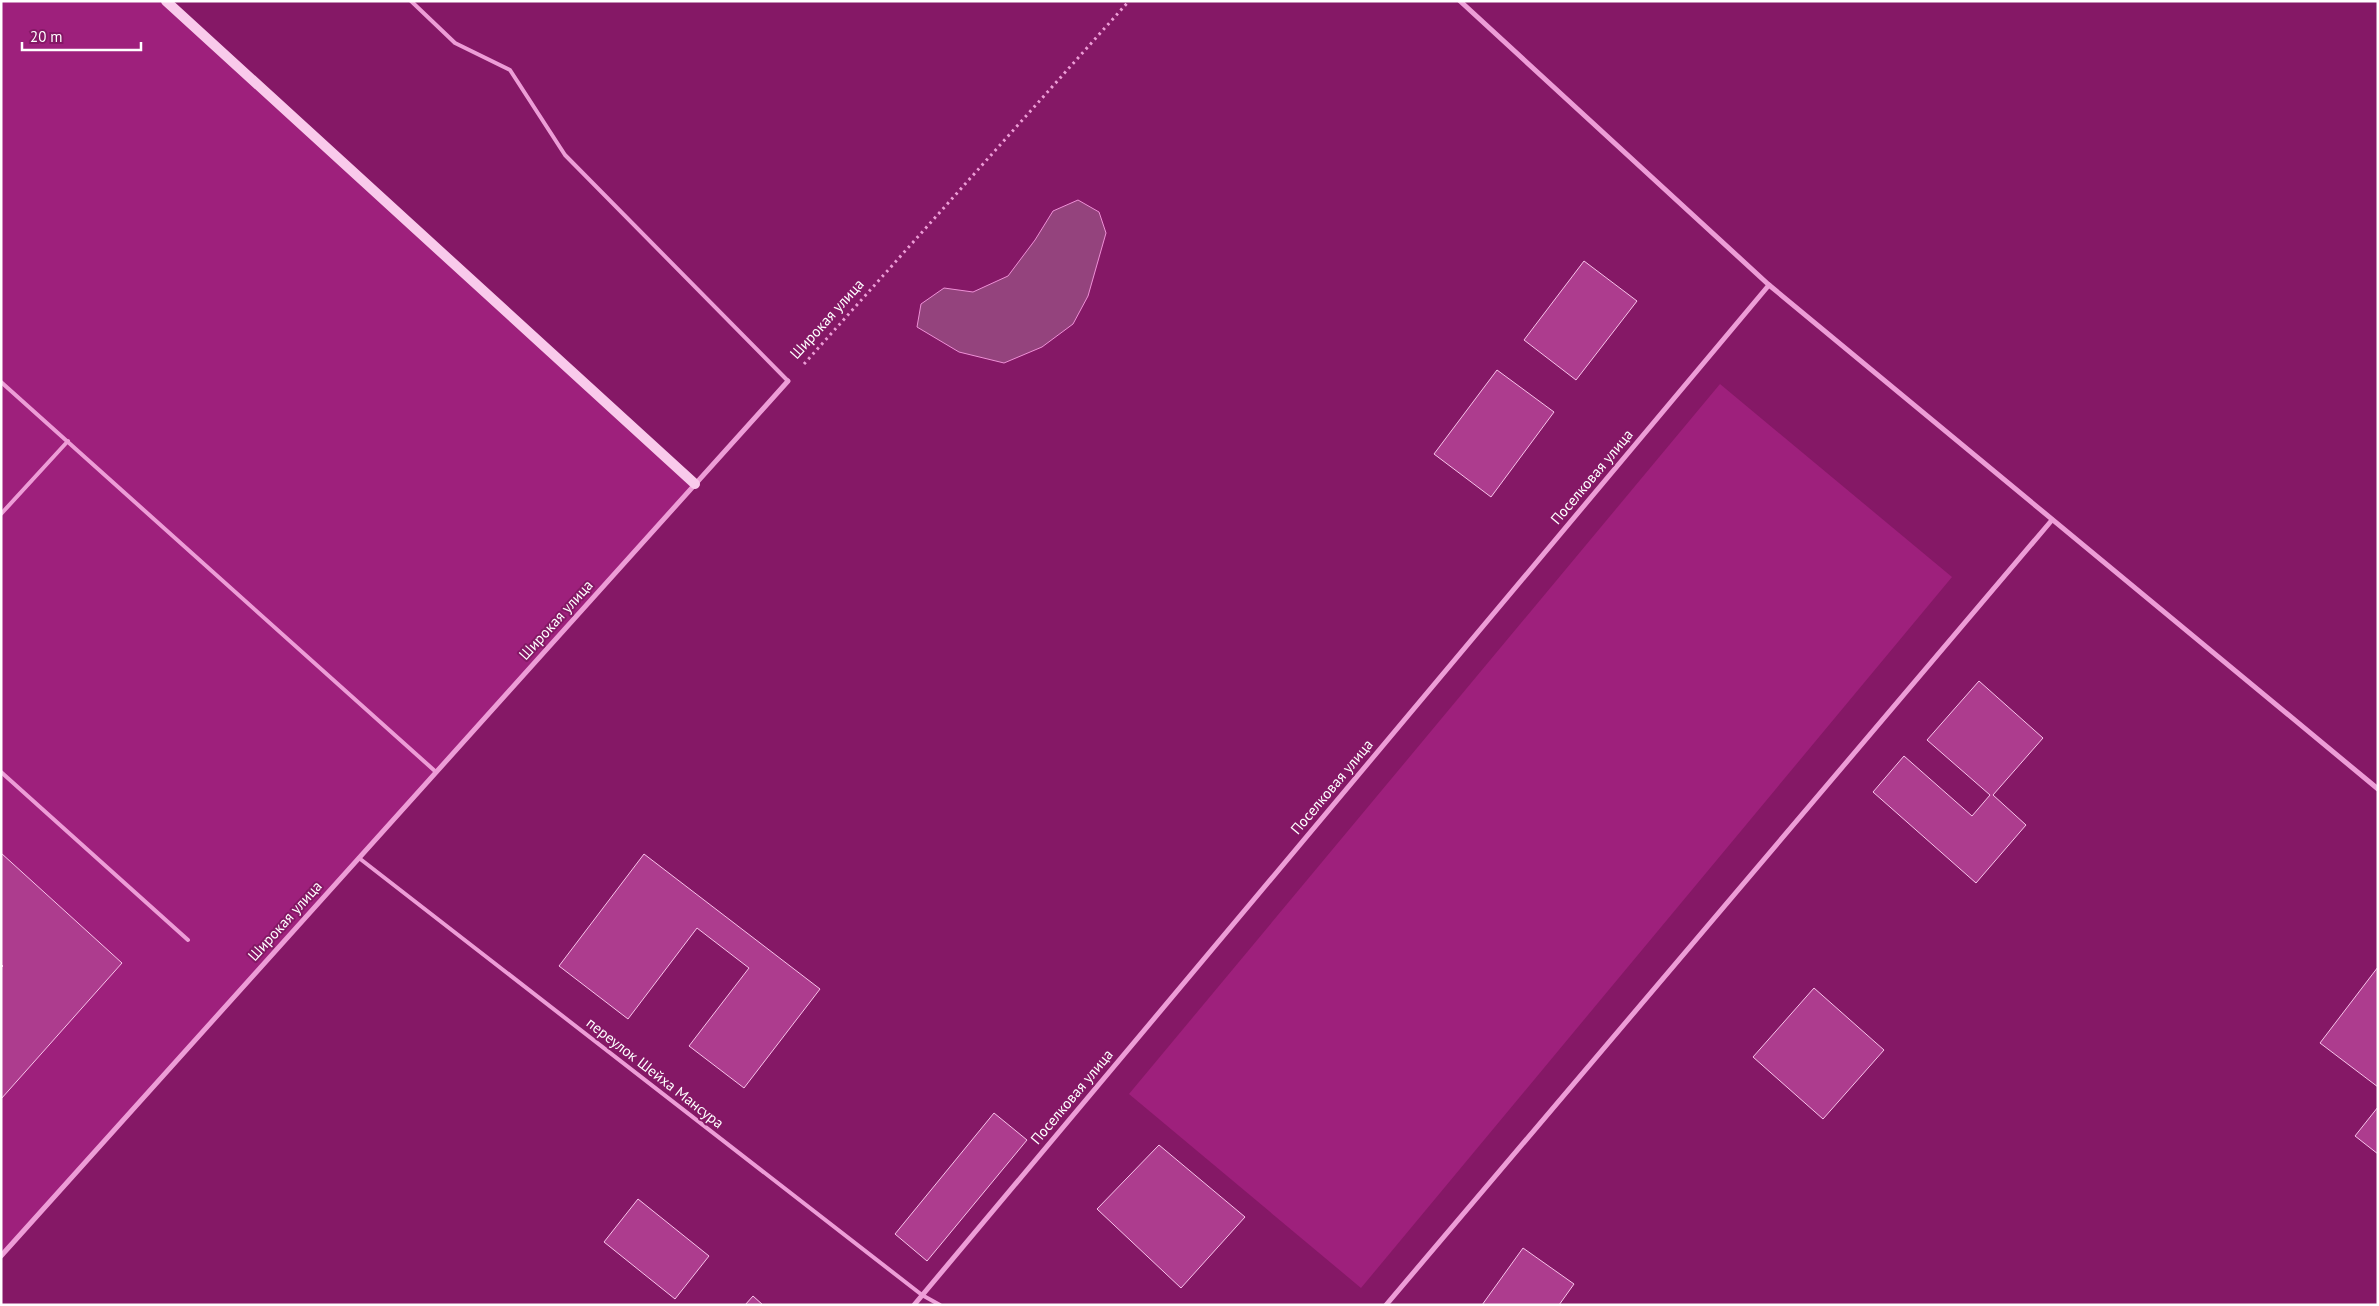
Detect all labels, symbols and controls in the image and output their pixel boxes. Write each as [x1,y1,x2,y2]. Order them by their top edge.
scale bar [22,20,141,52]
text: 20 m [30,27,63,46]
street label: Широкая улица [786,275,868,363]
street label: Поселковая улица [1546,425,1637,528]
street label: Широкая улица [515,576,597,664]
street label: Поселковая улица [1286,735,1377,838]
street label: Широкая улица [244,877,326,965]
street label: переулок Шейха Мансура [583,1013,728,1132]
street label: Поселковая улица [1026,1045,1117,1148]

